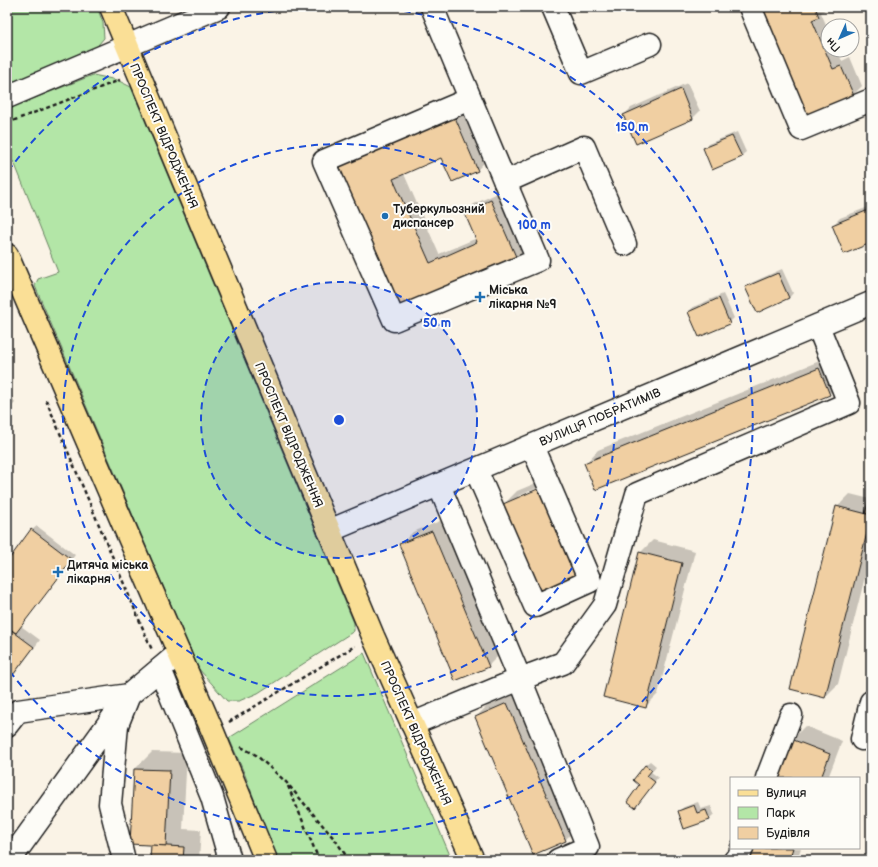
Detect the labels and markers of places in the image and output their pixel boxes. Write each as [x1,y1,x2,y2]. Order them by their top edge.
place label: Туберкульозний диспансер [392,202,485,231]
marker: Туберкульозний диспансер [380,211,390,221]
place label: Міська лікарня №9 [488,283,557,312]
marker: Міська лікарня №9 [474,291,486,303]
centre of rings [332,413,346,427]
place label: Дитяча міська лікарня [66,558,149,587]
marker: Дитяча міська лікарня [52,566,64,578]

